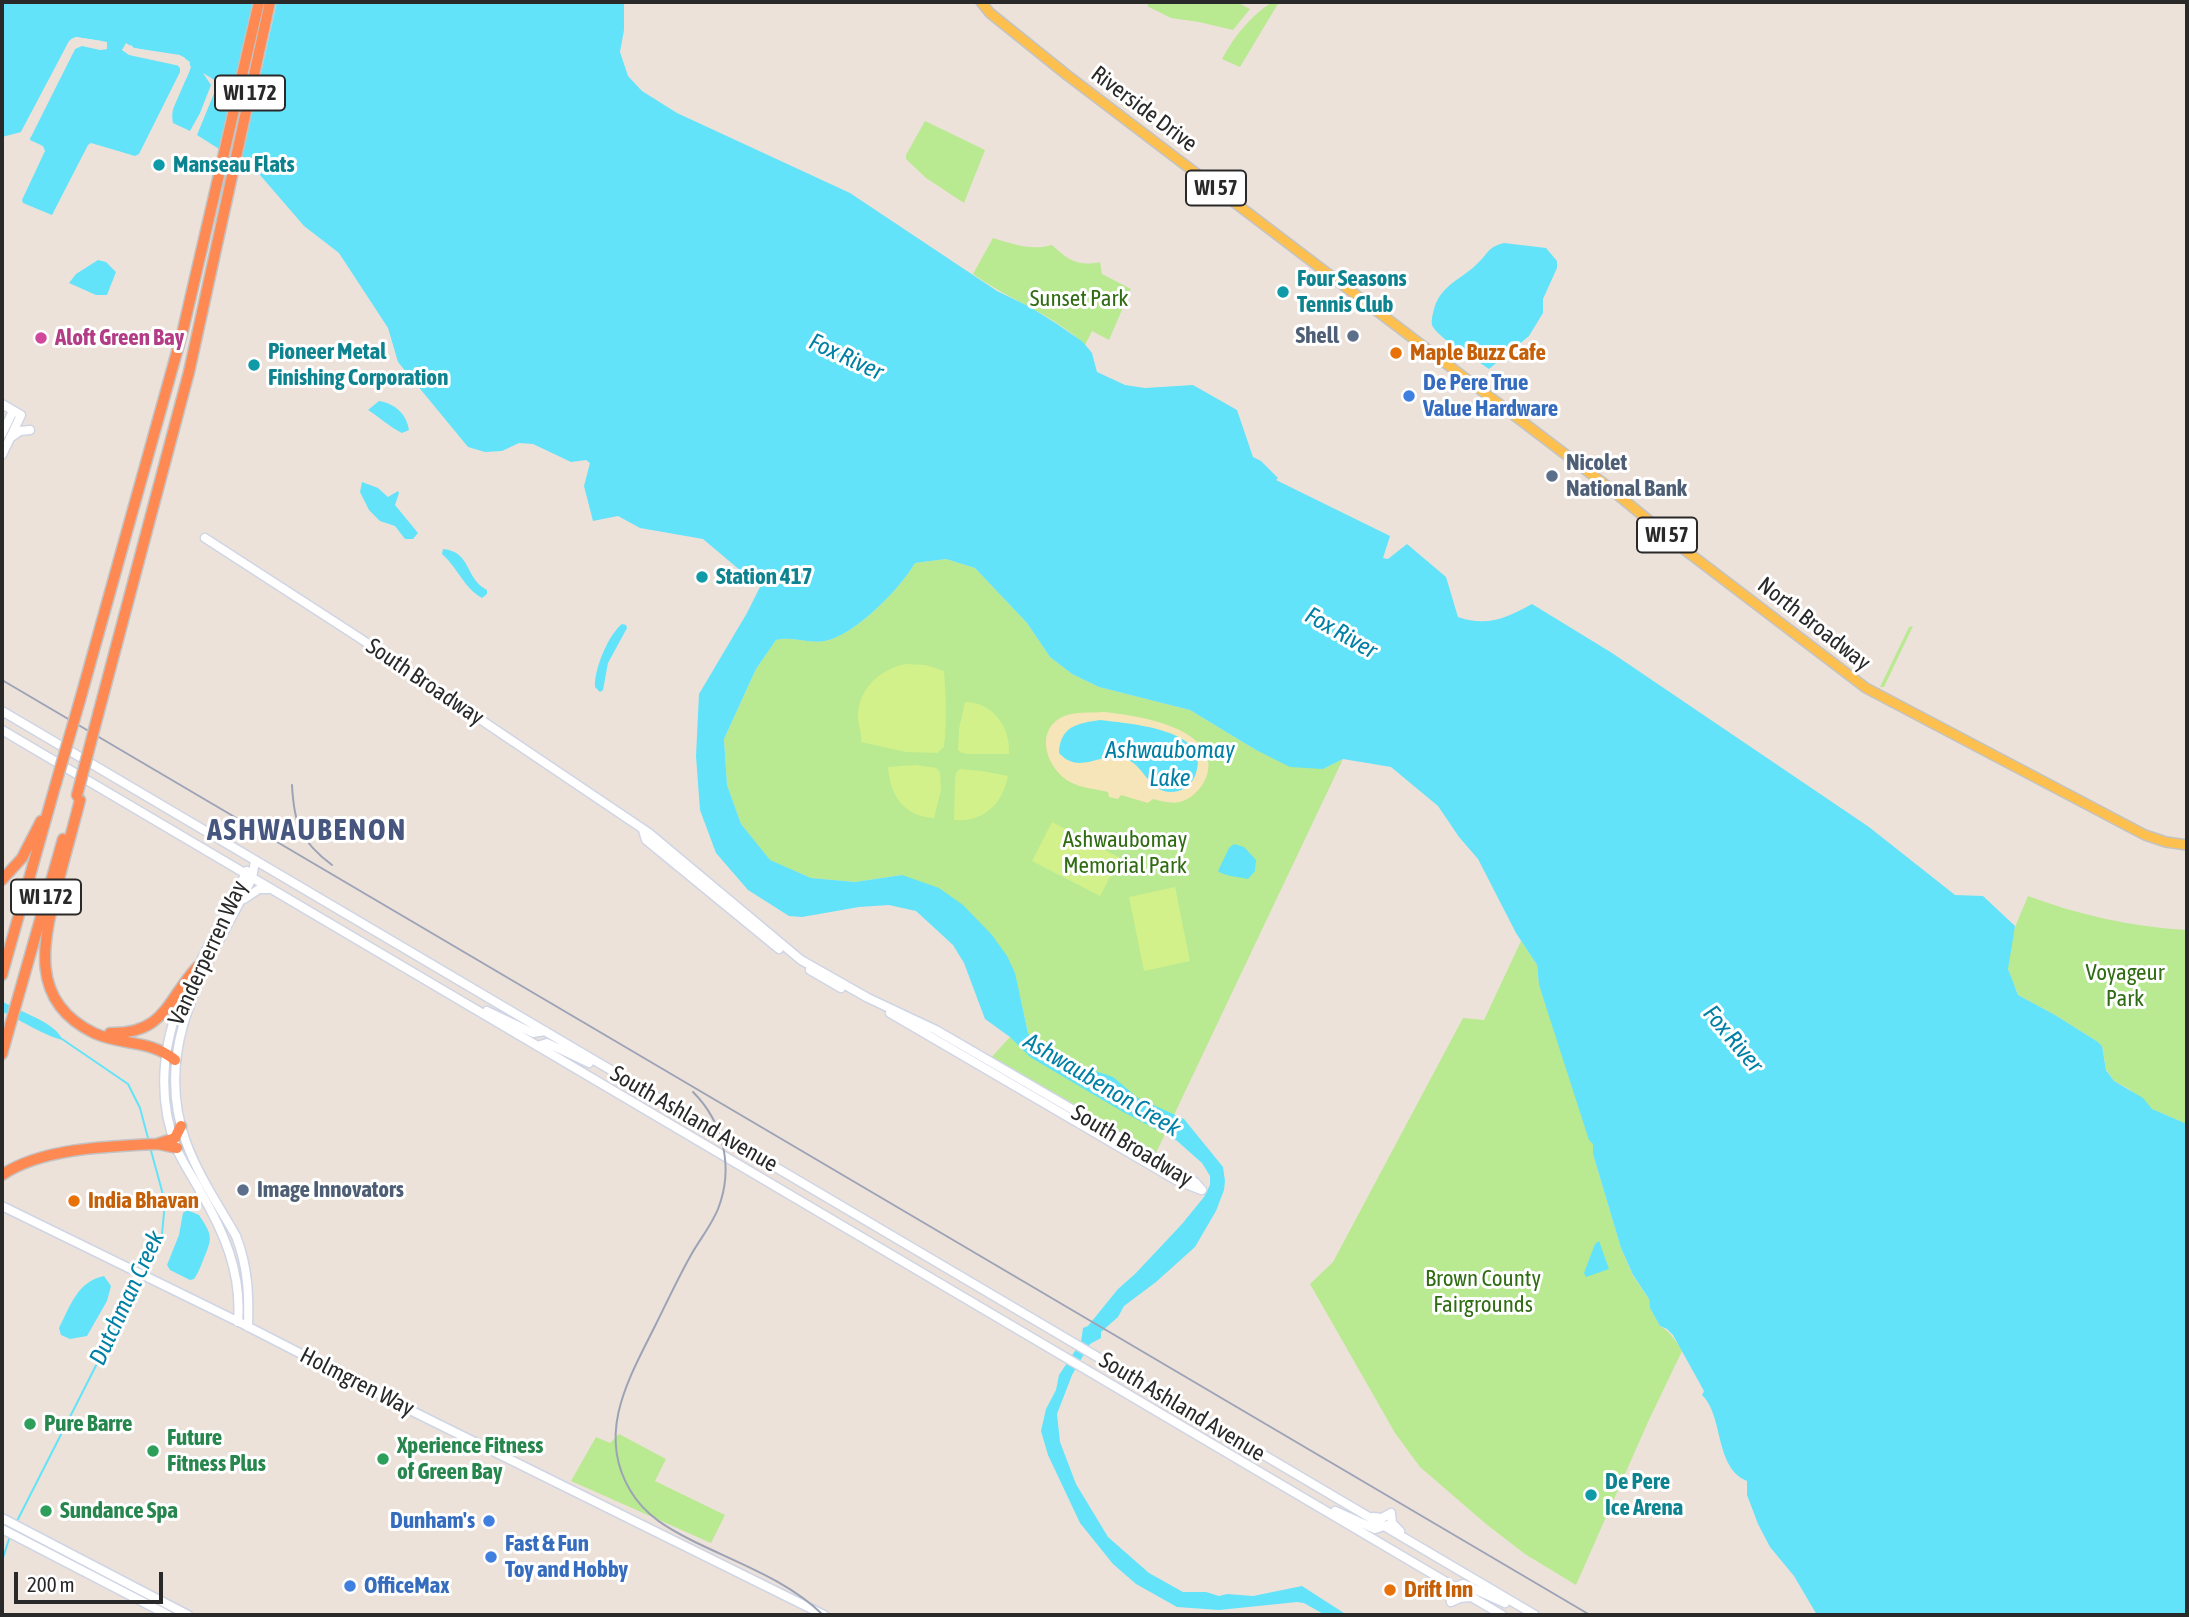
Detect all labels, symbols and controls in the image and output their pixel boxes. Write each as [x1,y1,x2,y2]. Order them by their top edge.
street label: Riverside Drive [1085,60,1203,158]
road number: WI 172 [215,76,285,110]
place label: Manseau Flats [173,151,295,179]
marker: Manseau Flats [151,157,167,173]
road number: WI 57 [1186,170,1246,206]
place label: Four Seasons Tennis Club [1297,265,1407,319]
marker: Four Seasons Tennis Club [1275,284,1291,300]
park label: Sunset Park [1030,285,1128,313]
place label: Shell [1296,322,1339,350]
place label: Aloft Green Bay [55,324,184,352]
water label: Fox River [804,327,888,387]
marker: Shell [1345,328,1361,344]
marker: Aloft Green Bay [33,330,49,346]
place label: Pioneer Metal Finishing Corporation [268,338,448,392]
place label: Maple Buzz Cafe [1410,339,1546,367]
marker: Maple Buzz Cafe [1388,345,1404,361]
marker: Pioneer Metal Finishing Corporation [246,357,262,373]
place label: De Pere True Value Hardware [1423,369,1558,423]
marker: De Pere True Value Hardware [1401,388,1417,404]
place label: Nicolet National Bank [1566,449,1687,503]
marker: Nicolet National Bank [1544,468,1560,484]
road number: WI 57 [1637,518,1697,552]
place label: Station 417 [716,563,812,591]
marker: Station 417 [694,569,710,585]
street label: North Broadway [1752,571,1876,677]
water label: Fox River [1300,601,1382,665]
street label: South Broadway [361,632,489,732]
water label: Ashwaubomay Lake [1105,736,1235,792]
district label: ASHWAUBENON [208,813,406,849]
park label: Ashwaubomay Memorial Park [1063,826,1187,880]
street label: Vanderperren Way [162,876,254,1030]
road number: WI 172 [11,880,81,914]
park label: Voyageur Park [2086,959,2164,1013]
water label: Fox River [1697,1000,1769,1078]
water label: Ashwaubenon Creek [1018,1027,1186,1143]
street label: South Ashland Avenue [605,1060,783,1178]
street label: South Broadway [1066,1099,1198,1193]
place label: Image Innovators [257,1176,404,1204]
marker: Image Innovators [235,1182,251,1198]
place label: India Bhavan [88,1187,199,1215]
marker: India Bhavan [66,1193,82,1209]
water label: Dutchman Creek [83,1226,171,1370]
park label: Brown County Fairgrounds [1425,1265,1541,1319]
street label: Holmgren Way [295,1341,419,1423]
street label: South Ashland Avenue [1094,1347,1270,1467]
place label: Pure Barre [44,1410,132,1438]
marker: Pure Barre [22,1416,38,1432]
place label: Future Fitness Plus [167,1424,266,1478]
place label: Xperience Fitness of Green Bay [397,1432,543,1486]
marker: Future Fitness Plus [145,1443,161,1459]
marker: Xperience Fitness of Green Bay [375,1451,391,1467]
place label: De Pere Ice Arena [1605,1468,1683,1522]
marker: De Pere Ice Arena [1583,1487,1599,1503]
place label: Sundance Spa [60,1497,178,1525]
marker: Sundance Spa [38,1503,54,1519]
place label: Dunham's [390,1507,475,1535]
marker: Dunham's [481,1513,497,1529]
place label: Fast & Fun Toy and Hobby [505,1530,628,1584]
marker: Fast & Fun Toy and Hobby [483,1549,499,1565]
scale bar [18,1558,166,1602]
text: 200 m [27,1572,75,1596]
place label: OfficeMax [364,1572,450,1600]
place label: Drift Inn [1404,1576,1473,1604]
marker: OfficeMax [342,1578,358,1594]
marker: Drift Inn [1382,1582,1398,1598]

